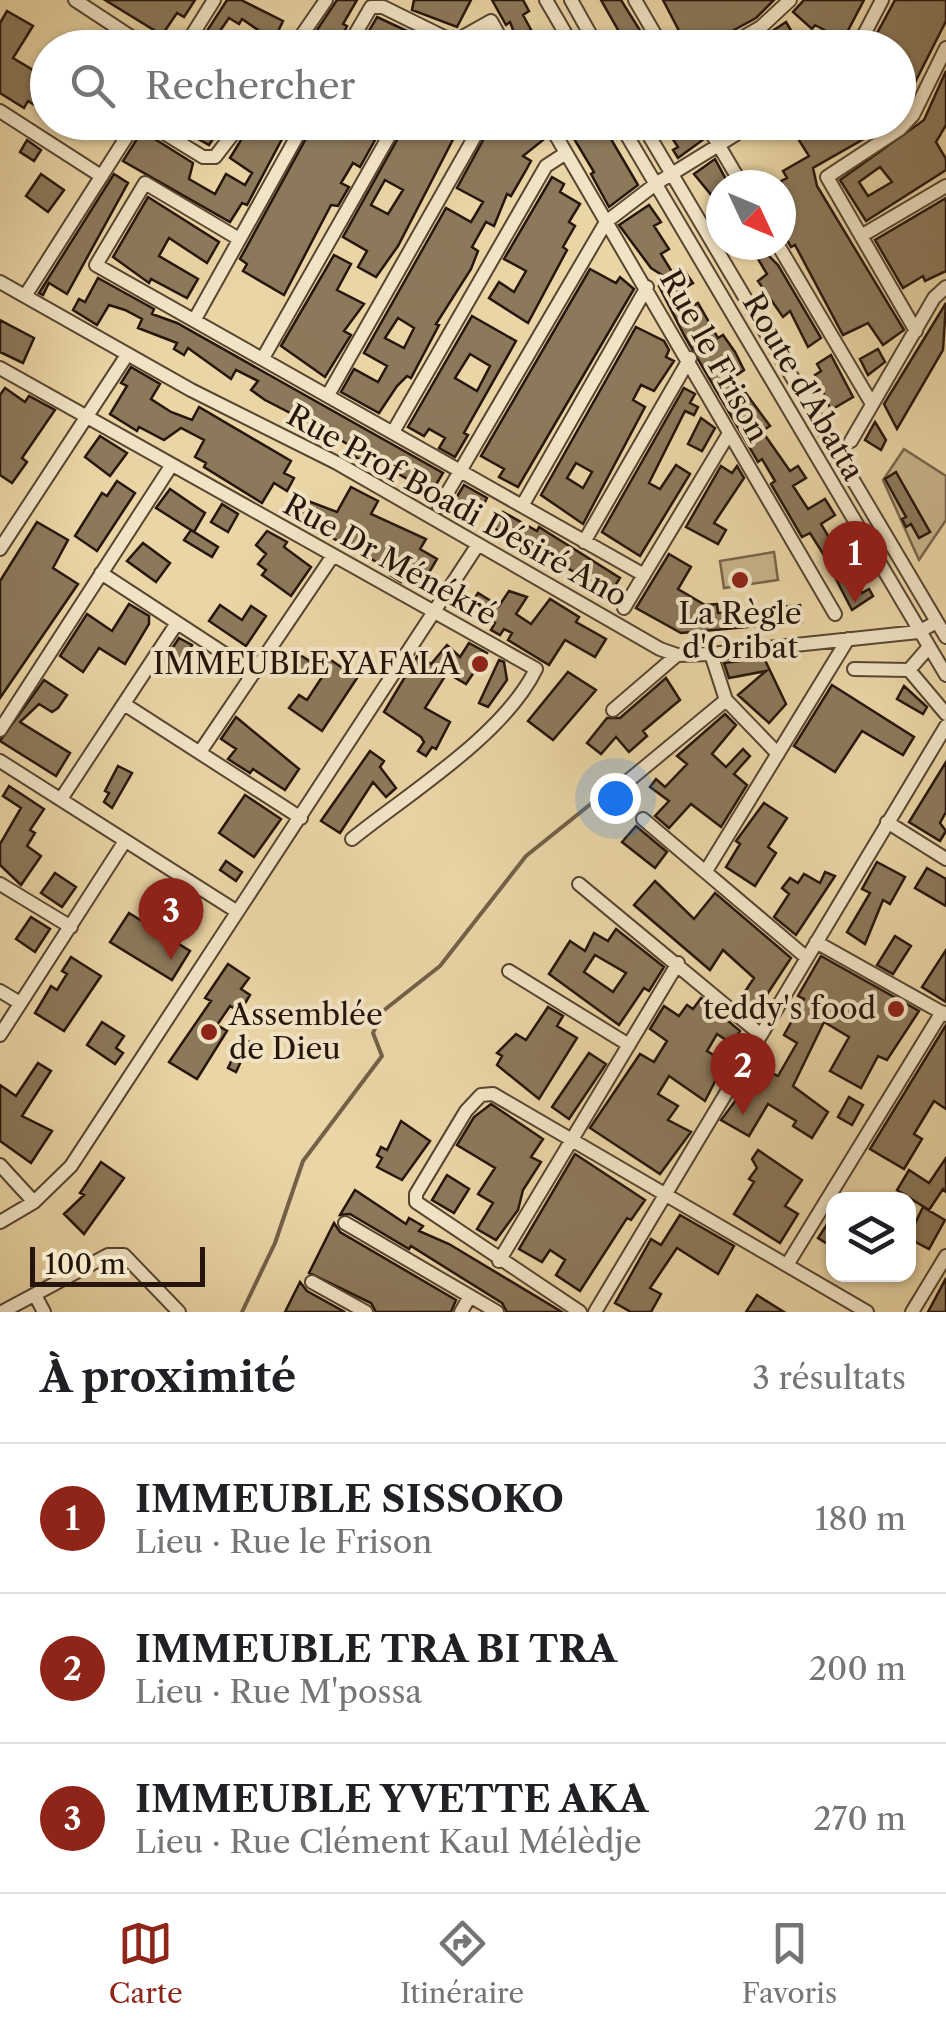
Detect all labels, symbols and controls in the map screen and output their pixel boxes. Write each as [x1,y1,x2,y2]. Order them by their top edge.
search box [30,30,916,140]
icon: search [65,58,120,113]
text: Rechercher [145,62,355,109]
north arrow [706,170,796,260]
street label: Rue le Frison [652,264,777,448]
street label: Route d'Abatta [735,287,872,487]
street label: Rue Prof Boadi Désiré Ano [281,396,634,615]
street label: Rue Dr Ménékré [277,486,503,633]
pin: 1 [822,520,888,603]
marker: La Règle d'Oribat [729,569,751,591]
place label: La Règle d'Oribat [678,595,802,666]
place label: IMMEUBLE YAFALA [153,645,461,682]
marker: IMMEUBLE YAFALA [469,653,491,675]
your location [590,773,641,824]
pin: 3 [138,878,204,960]
place label: teddy's food [703,990,876,1027]
place label: Assemblée de Dieu [228,996,383,1067]
marker: teddy's food [885,998,907,1020]
marker: Assemblée de Dieu [198,1021,220,1043]
pin: 2 [710,1032,776,1115]
map controls [826,1192,916,1282]
button: layers [826,1192,916,1282]
scale bar [30,1242,205,1286]
text: 100 m [45,1247,126,1281]
text: À proximité [40,1351,296,1403]
text: 3 résultats [752,1358,906,1397]
text: IMMEUBLE SISSOKO [135,1475,564,1522]
text: 1 [65,1499,80,1538]
text: 180 m [815,1499,906,1538]
text: Lieu · Rue le Frison [135,1522,432,1561]
text: IMMEUBLE TRA BI TRA [135,1625,617,1672]
text: 2 [63,1649,82,1688]
text: 200 m [809,1649,906,1688]
text: Lieu · Rue M'possa [135,1672,422,1711]
text: IMMEUBLE YVETTE AKA [135,1775,648,1822]
text: 3 [63,1799,82,1838]
text: 270 m [813,1799,906,1838]
text: Lieu · Rue Clément Kaul Mélèdje [135,1822,642,1861]
tab: Carte [109,1916,183,2010]
tab: Itinéraire [400,1916,524,2010]
tab: Favoris [742,1916,837,2010]

